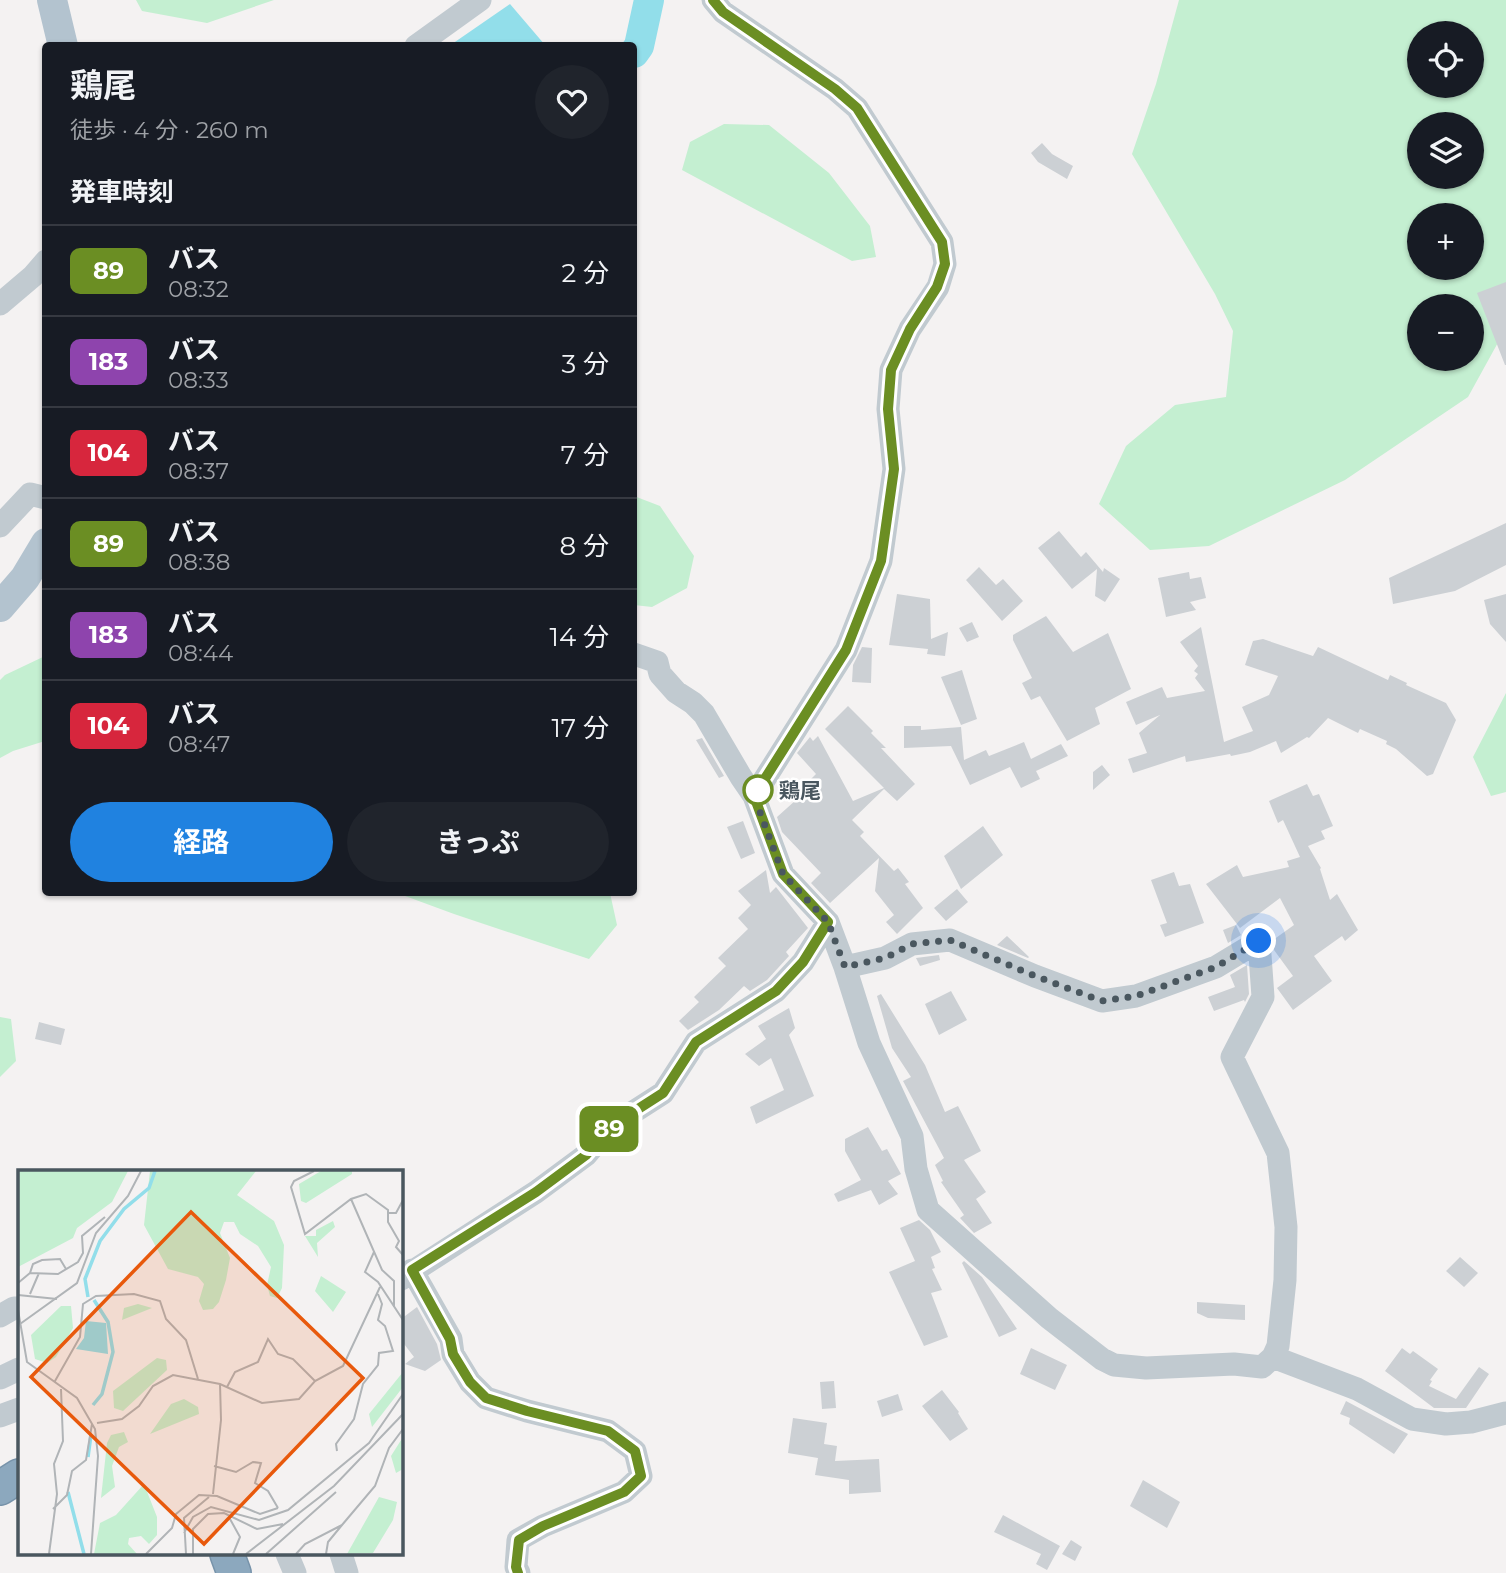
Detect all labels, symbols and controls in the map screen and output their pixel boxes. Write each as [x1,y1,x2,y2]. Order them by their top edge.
map controls [1407,21,1484,371]
button: locate [1407,21,1484,98]
text: 鶏尾 [70,65,136,105]
button: heart [535,65,609,139]
button: layers [1407,112,1484,189]
text: 徒歩 · 4 分 · 260 m [70,116,269,144]
text: 発車時刻 [70,176,174,208]
button: + [1407,203,1484,280]
text: バス [168,243,220,275]
text: 89 [93,256,124,285]
text: 2 分 [561,257,609,289]
text: 08:32 [168,275,229,303]
button: − [1407,294,1484,371]
text: バス [168,334,220,366]
text: 183 [89,347,128,376]
text: 3 分 [562,348,609,380]
text: 08:33 [168,366,229,394]
text: バス [168,425,220,457]
text: 104 [87,438,130,467]
text: 7 分 [561,439,609,471]
text: 08:37 [168,457,229,485]
text: バス [168,516,220,548]
text: 89 [93,529,124,558]
text: 8 分 [560,530,609,562]
text: 08:38 [168,548,230,576]
text: バス [168,607,220,639]
text: 183 [89,620,128,649]
text: 14 分 [550,621,609,653]
text: 08:44 [168,639,233,667]
text: バス [168,698,220,730]
text: 104 [87,711,130,740]
text: 17 分 [551,712,609,744]
text: 08:47 [168,730,230,758]
marker: 鶏尾 [743,775,773,805]
place label: 鶏尾 [779,778,821,803]
button: 経路 [70,802,333,882]
button: きっぷ [347,802,609,882]
your location [1241,923,1276,958]
line badge: 89 [578,1106,640,1152]
text: 89 [593,1114,625,1143]
inset map [18,1170,402,1556]

